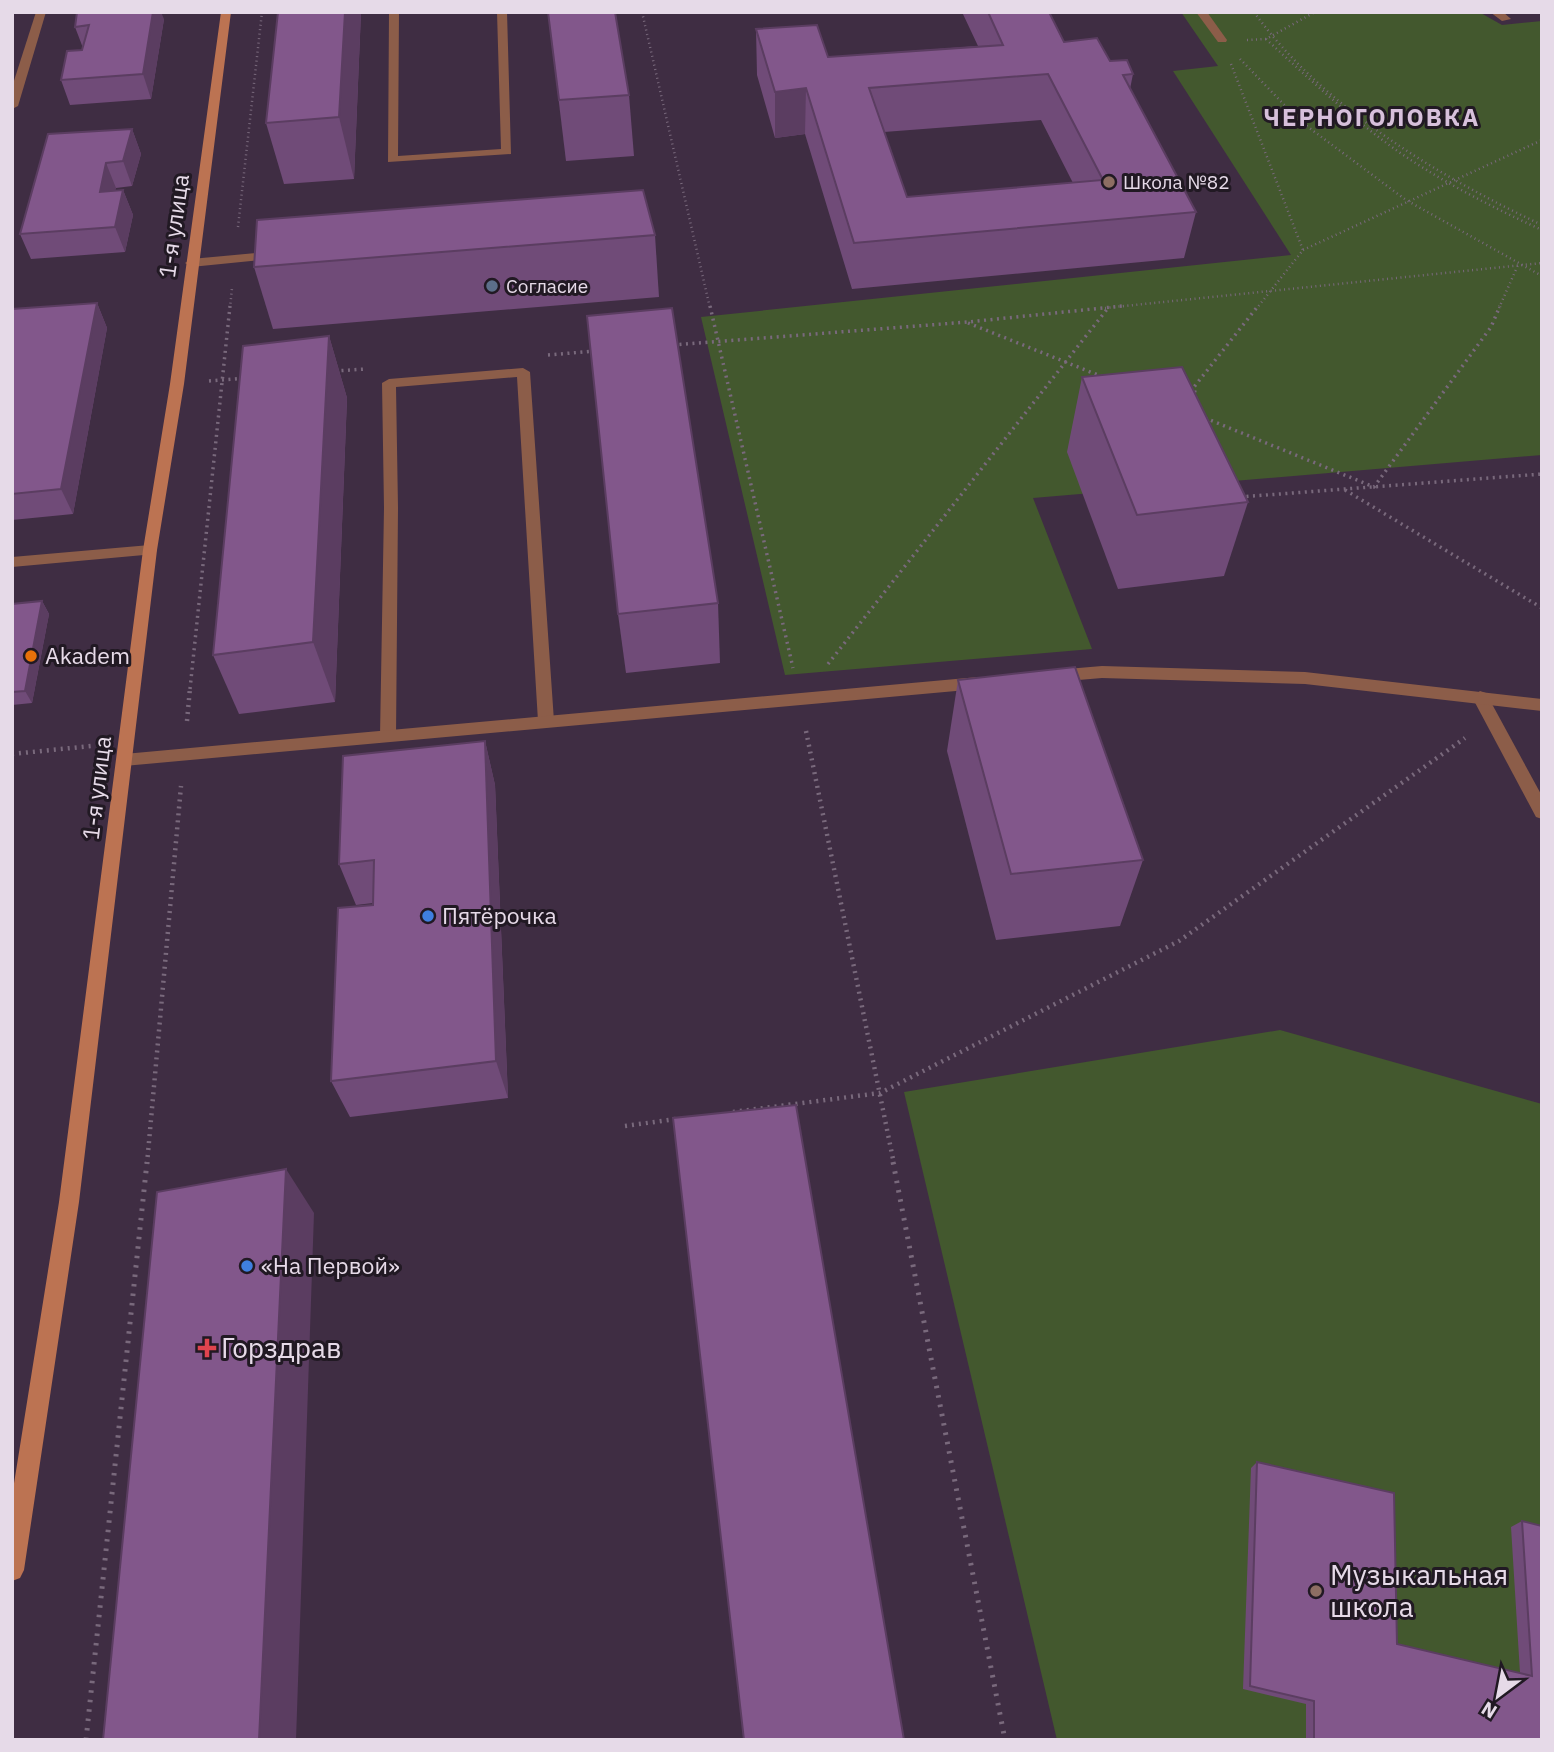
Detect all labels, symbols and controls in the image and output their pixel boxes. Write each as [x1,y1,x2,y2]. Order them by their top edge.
district label: ЧЕРНОГОЛОВКА [1264,101,1480,133]
place label: Школа №82 [1123,170,1230,194]
street label: 1-я улица [151,172,195,280]
marker: Школа №82 [1101,174,1117,190]
place label: Согласие [506,274,588,298]
marker: Согласие [484,278,500,294]
place label: Akadem [45,640,130,670]
marker: Akadem [23,648,39,664]
street label: 1-я улица [75,734,117,842]
place label: Пятёрочка [442,900,557,930]
marker: Пятёрочка [420,908,436,924]
place label: «На Первой» [261,1250,400,1280]
marker: «На Первой» [239,1258,255,1274]
place label: Горздрав [221,1329,342,1366]
marker: Горздрав [199,1340,215,1356]
place label: Музыкальная школа [1330,1556,1508,1625]
marker: Музыкальная школа [1308,1583,1324,1599]
north arrow [1463,1661,1533,1731]
text: N [1477,1697,1501,1724]

